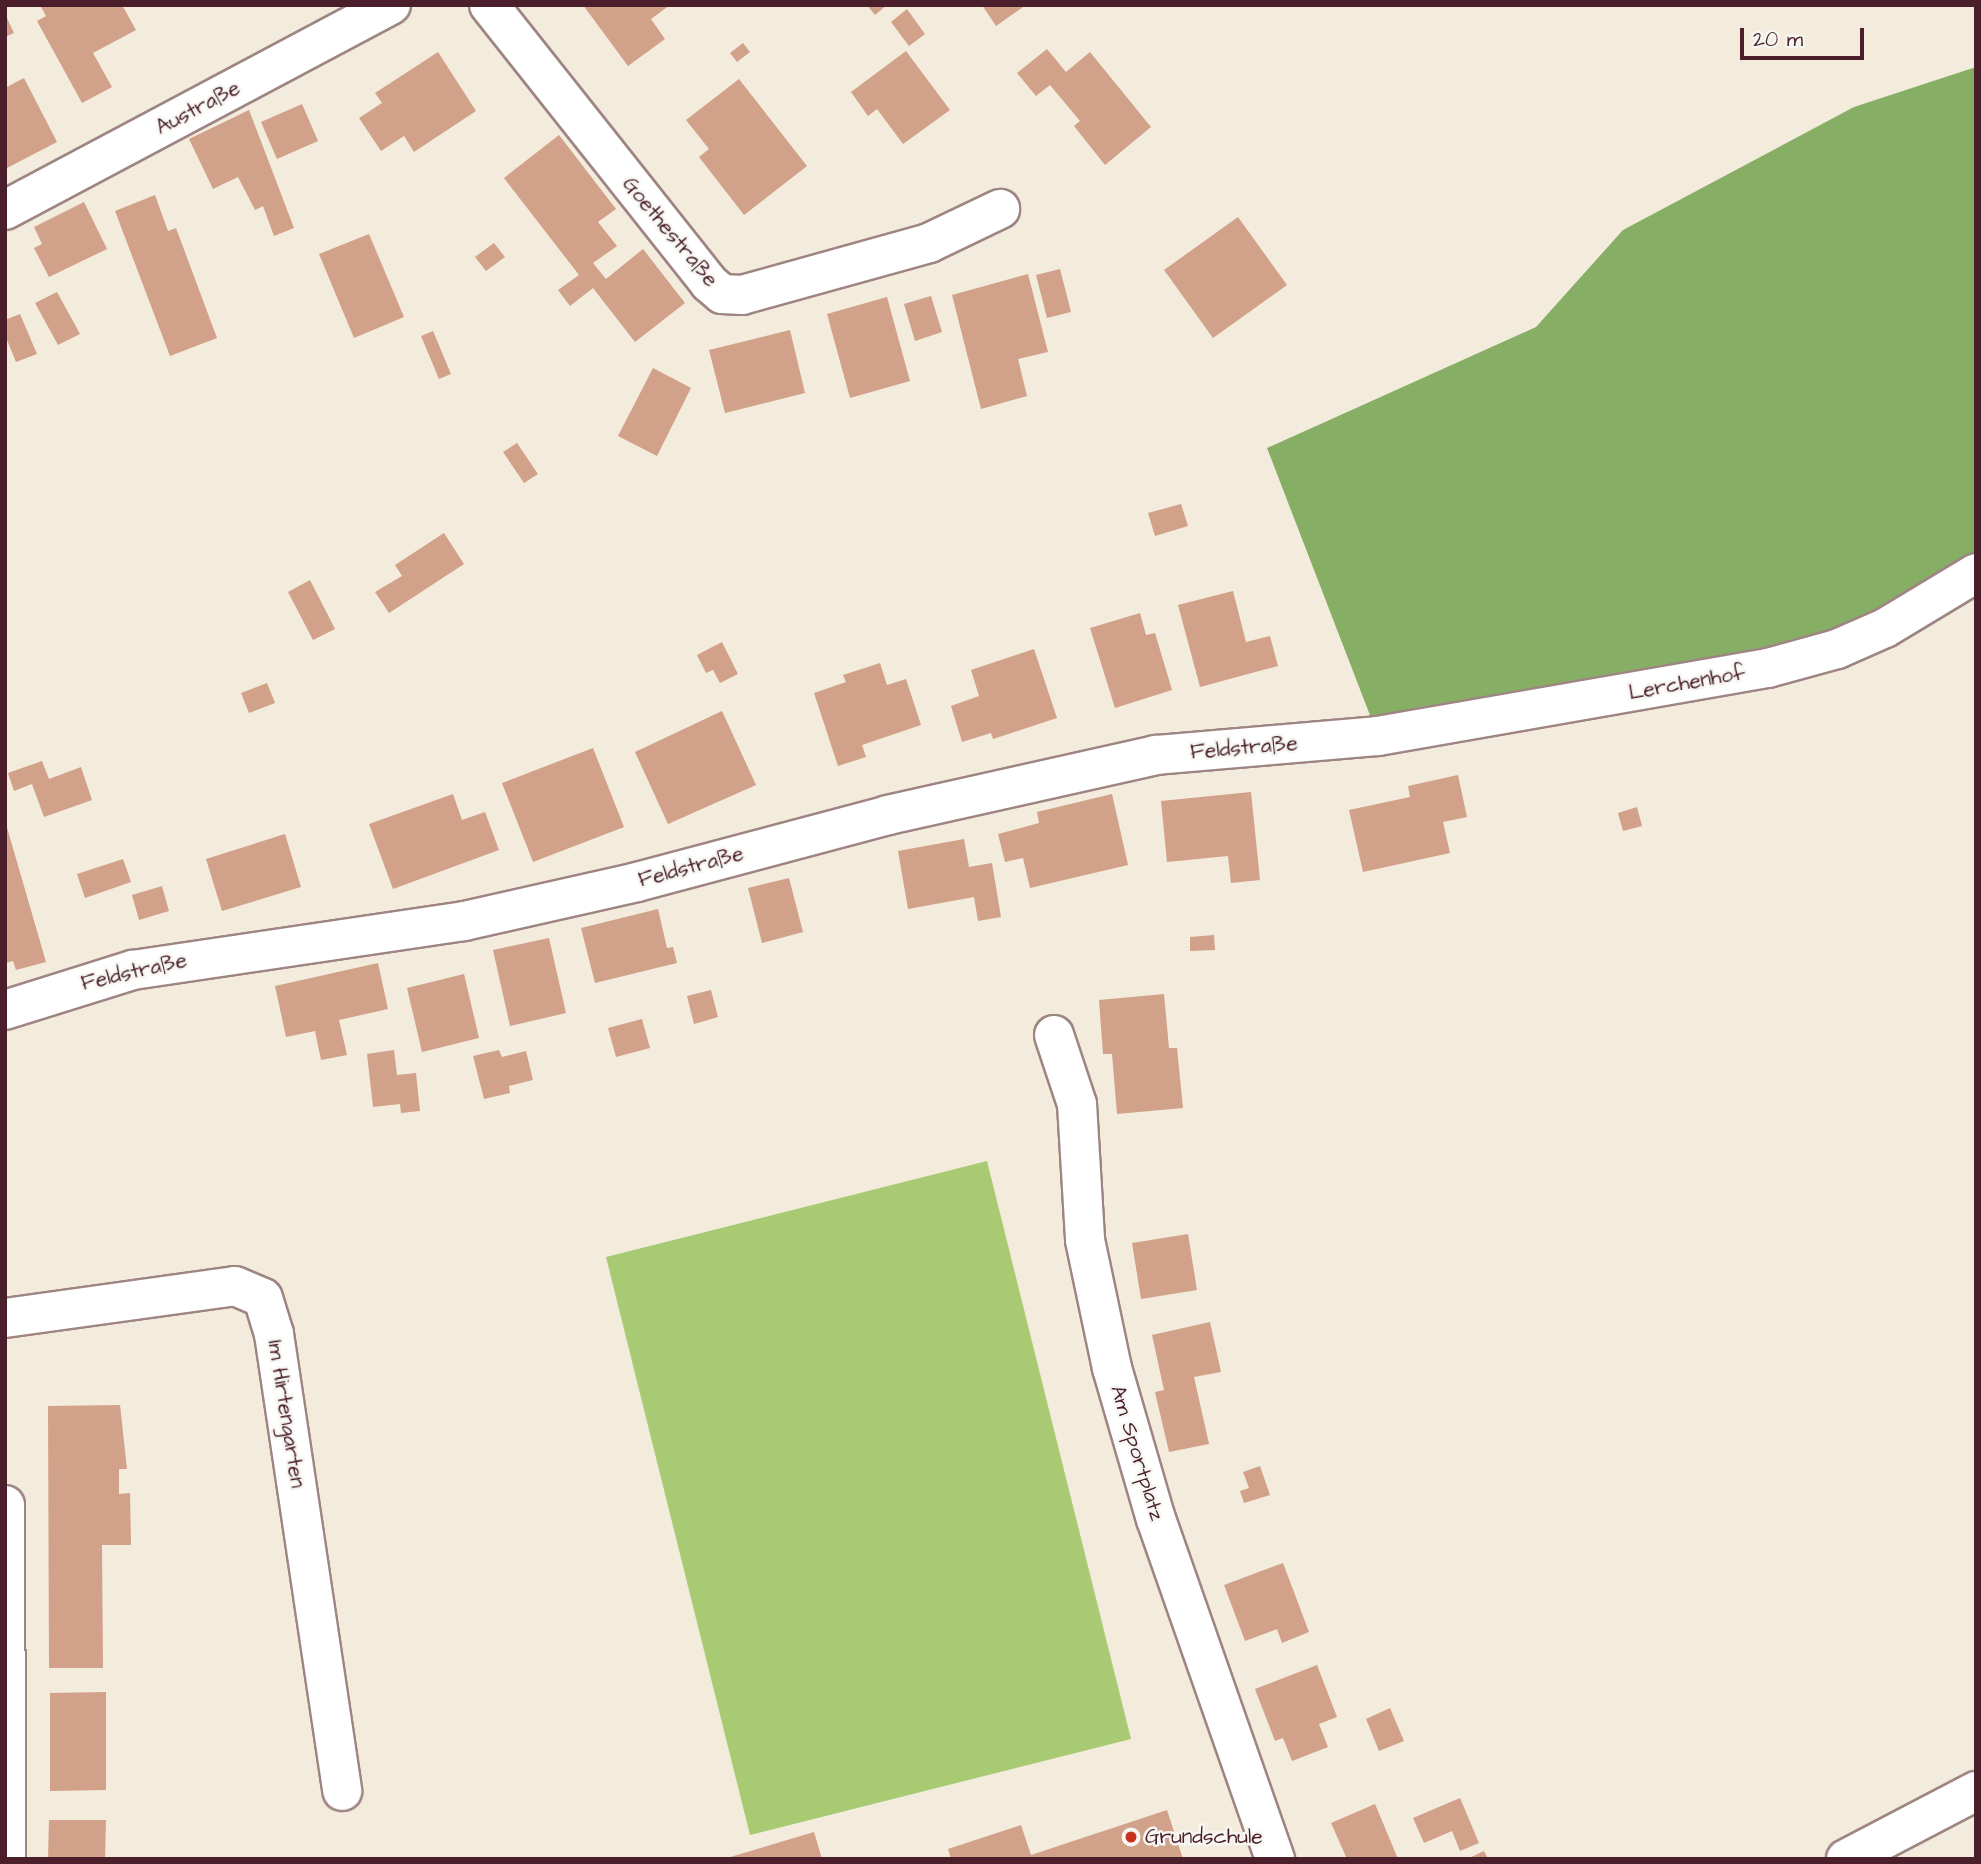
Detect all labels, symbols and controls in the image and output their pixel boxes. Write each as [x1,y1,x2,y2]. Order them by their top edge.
scale bar [1743,14,1867,58]
text: 20 m [1753,25,1803,54]
street label: Austraße [152,75,244,141]
street label: Goethestraße [617,172,723,292]
street label: Lerchenhof [1627,660,1747,706]
street label: Feldstraße [1189,731,1299,765]
street label: Feldstraße [636,841,746,893]
street label: Feldstraße [79,948,189,996]
street label: Im Hirtengarten [262,1338,310,1490]
street label: Am Sportplatz [1105,1382,1169,1524]
place label: Grundschule [1145,1824,1263,1850]
marker: Grundschule [1123,1829,1139,1845]

